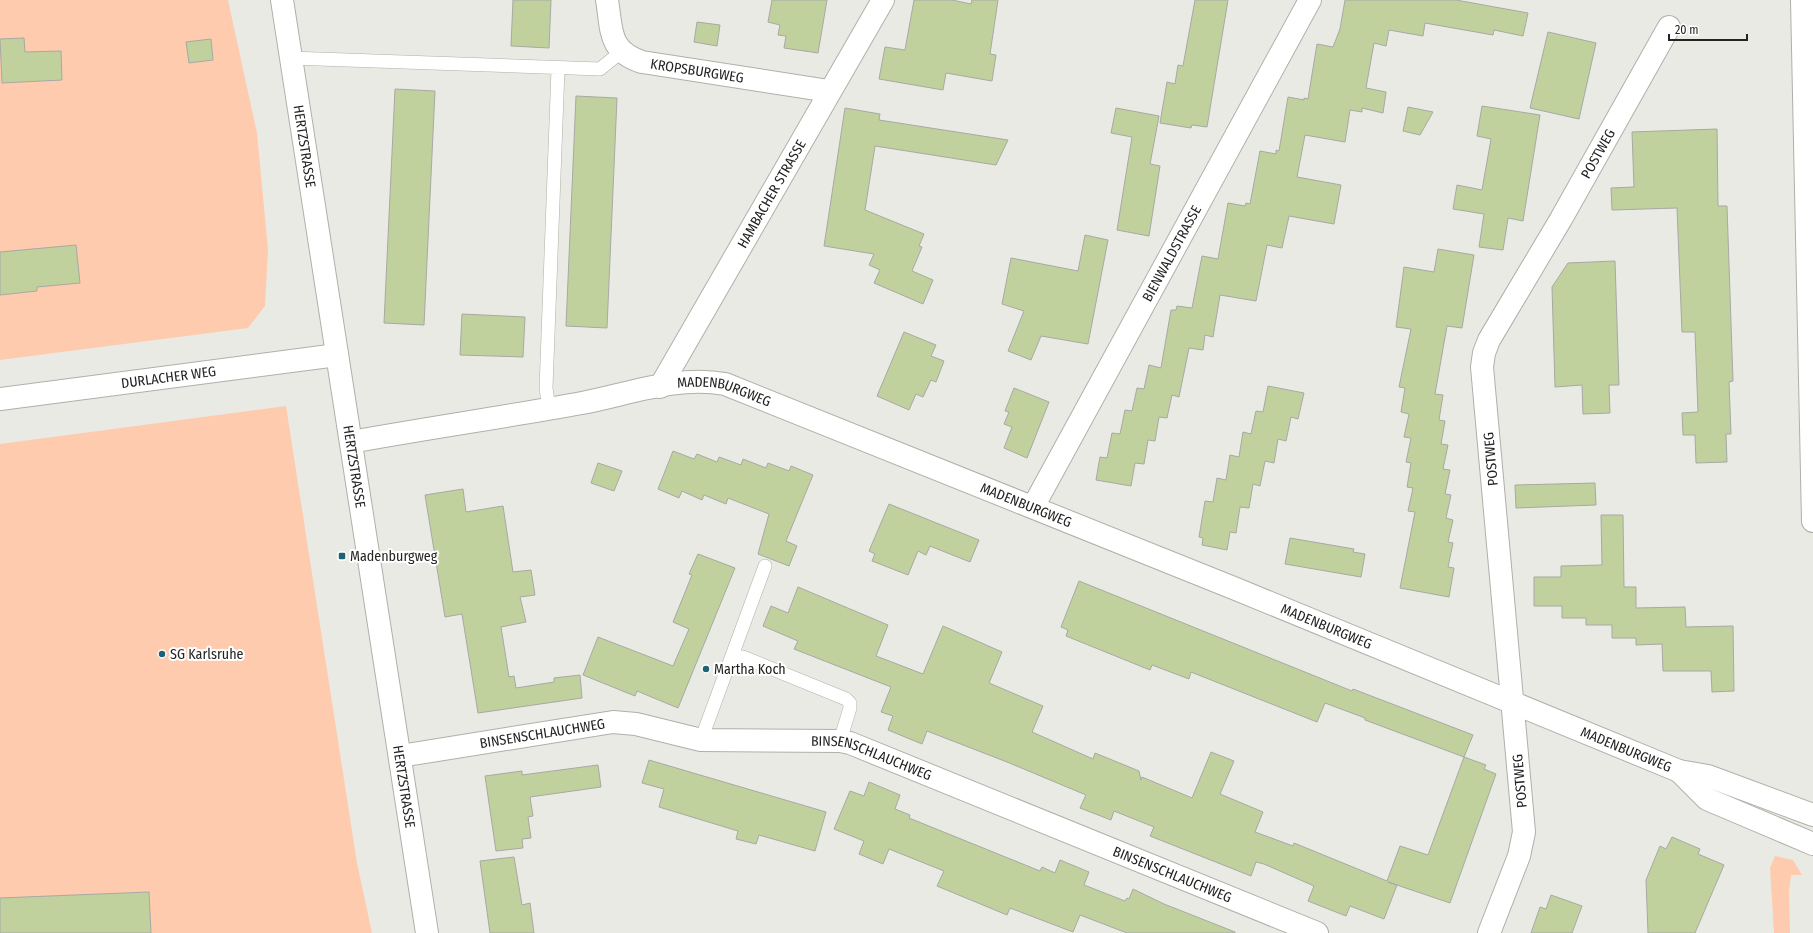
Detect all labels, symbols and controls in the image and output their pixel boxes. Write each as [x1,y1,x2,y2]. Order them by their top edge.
scale bar [1669,16,1747,42]
text: 20 m [1675,23,1699,37]
street label: KROPSBURGWEG [649,55,745,86]
street label: HERTZSTRASSE [290,104,320,189]
street label: POSTWEG [1577,126,1619,181]
street label: HAMBACHER STRASSE [733,136,809,251]
street label: BIENWALDSTRASSE [1138,202,1205,304]
street label: DURLACHER WEG [120,362,217,392]
street label: MADENBURGWEG [676,373,774,410]
street label: HERTZSTRASSE [340,424,369,509]
street label: POSTWEG [1480,431,1502,487]
street label: MADENBURGWEG [978,479,1074,531]
place label: Madenburgweg [350,548,438,565]
marker: Madenburgweg [337,551,347,561]
street label: MADENBURGWEG [1278,600,1375,652]
place label: SG Karlsruhe [170,646,244,663]
marker: SG Karlsruhe [157,649,167,659]
place label: Martha Koch [714,661,786,678]
marker: Martha Koch [701,664,711,674]
street label: BINSENSCHLAUCHWEG [478,715,606,752]
street label: MADENBURGWEG [1578,723,1674,776]
street label: BINSENSCHLAUCHWEG [811,732,934,784]
street label: HERTZSTRASSE [389,744,419,830]
street label: POSTWEG [1509,753,1531,809]
street label: BINSENSCHLAUCHWEG [1111,842,1234,906]

